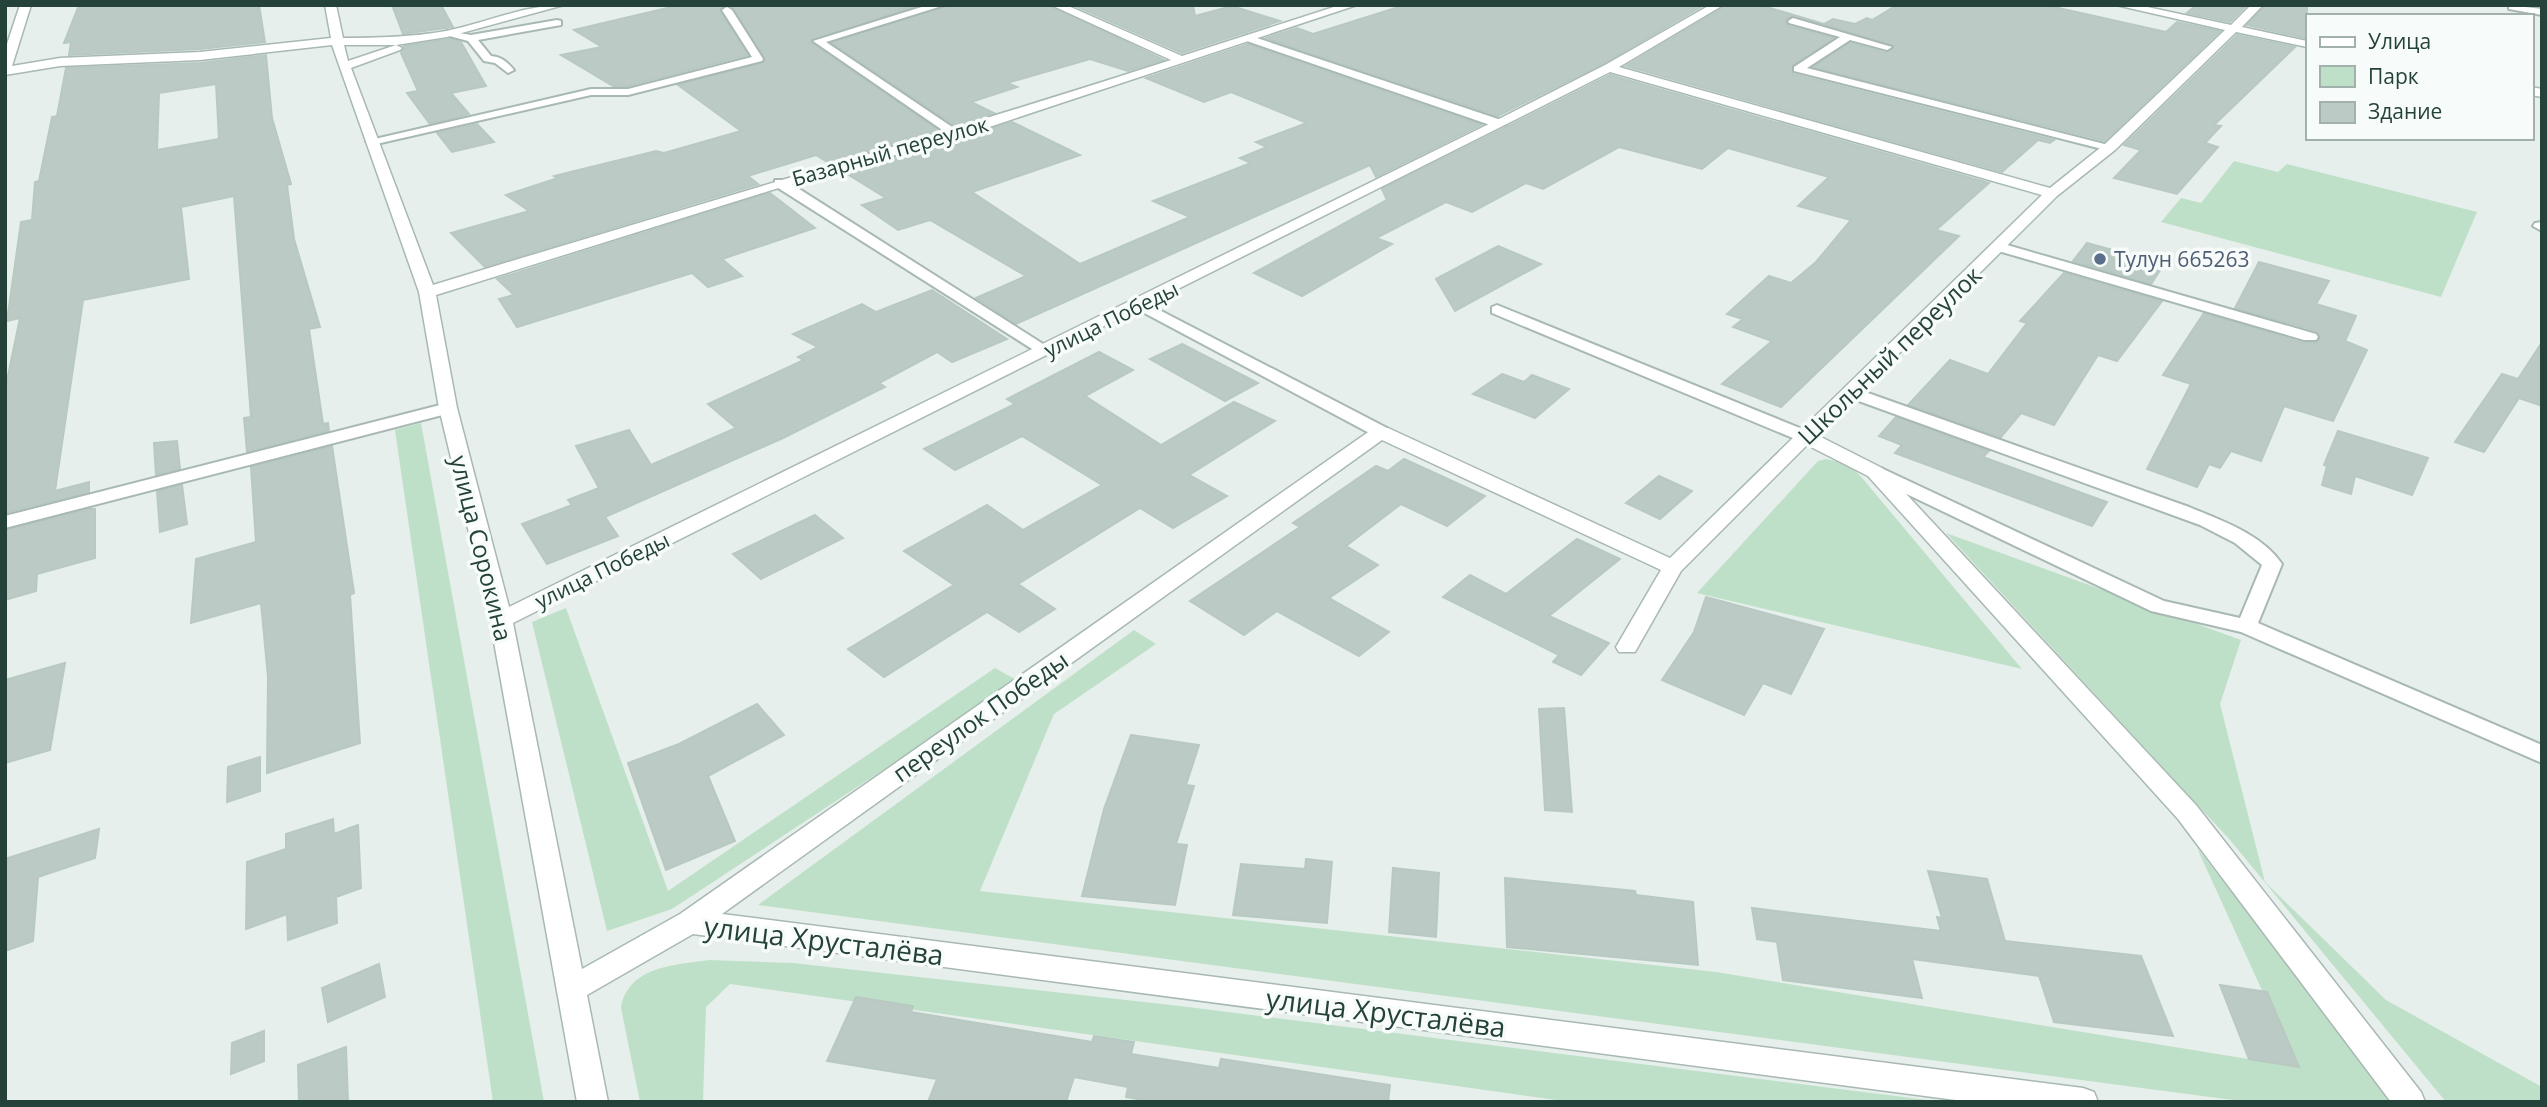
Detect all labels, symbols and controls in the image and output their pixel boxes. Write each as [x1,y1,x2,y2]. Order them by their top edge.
legend [2306,14,2533,140]
text: Улица [2368,27,2431,55]
text: Парк [2368,62,2419,90]
text: Здание [2368,97,2442,125]
street label: Базарный переулок [789,110,992,192]
place label: Тулун 665263 [2114,245,2249,273]
marker: Тулун 665263 [2092,251,2108,267]
street label: Школьный переулок [1790,258,1989,452]
street label: улица Победы [1039,274,1183,364]
street label: улица Сорокина [443,452,521,644]
street label: улица Победы [530,525,674,615]
street label: переулок Победы [886,643,1074,789]
street label: улица Хрусталёва [702,906,946,974]
street label: улица Хрусталёва [1264,978,1508,1046]

